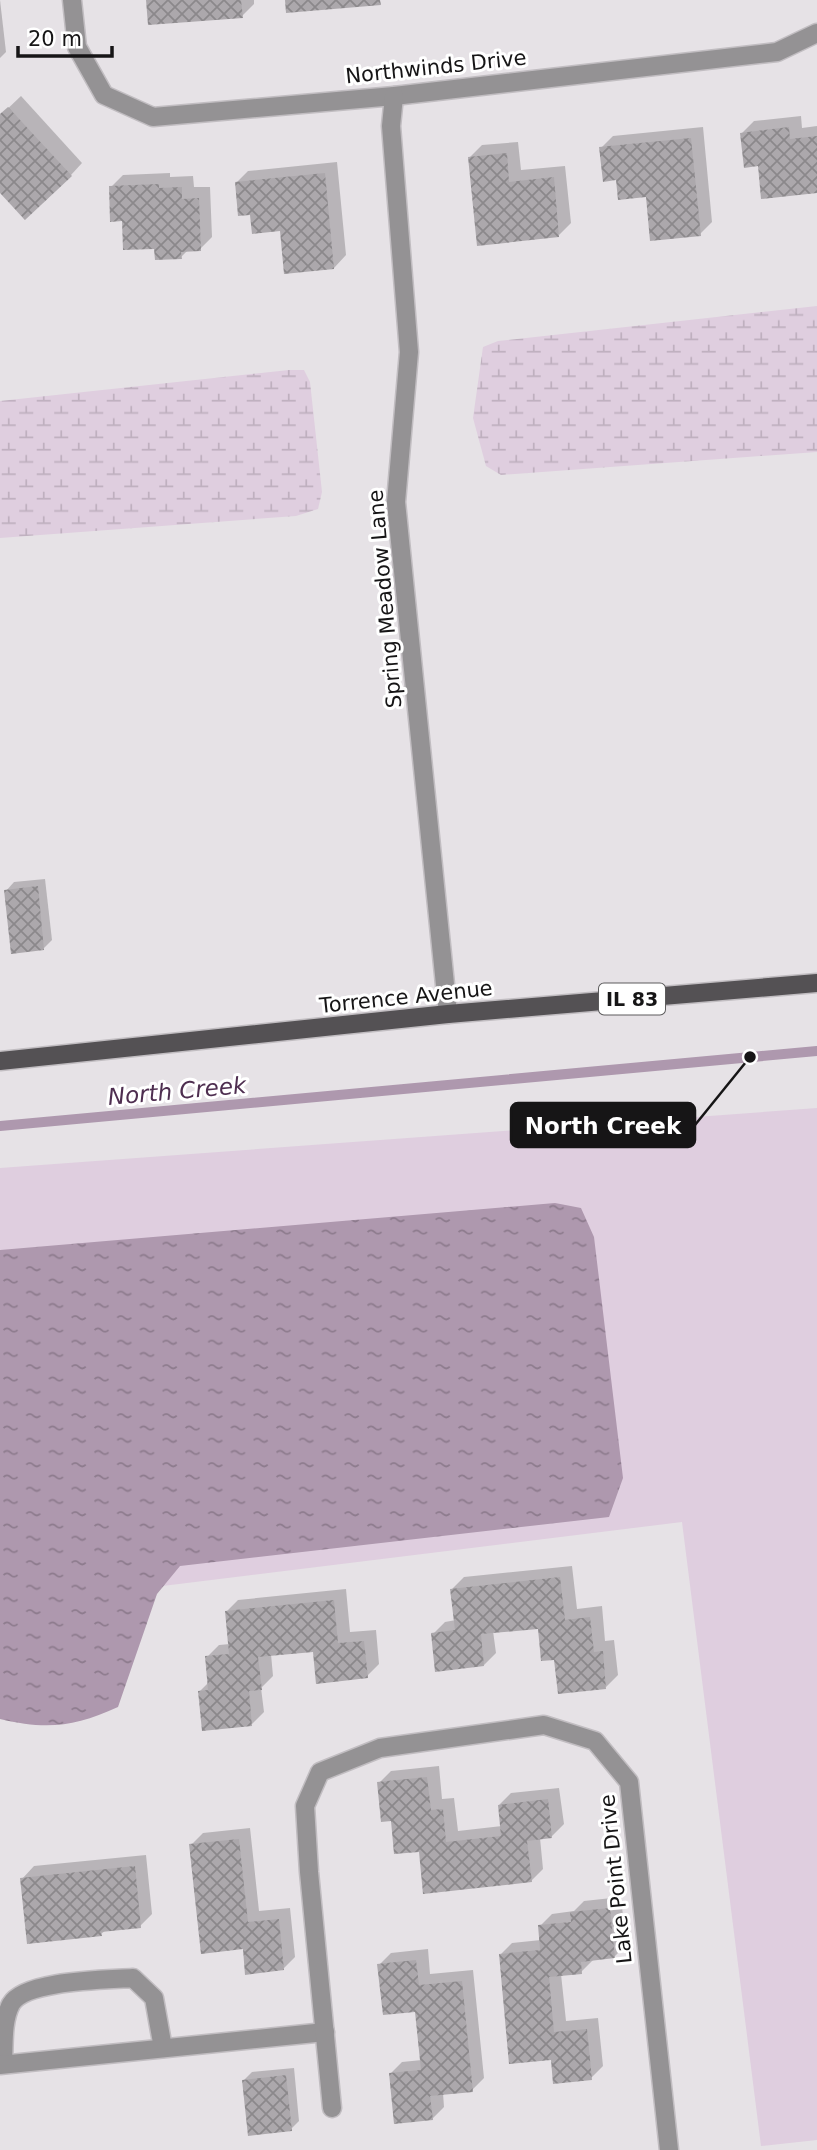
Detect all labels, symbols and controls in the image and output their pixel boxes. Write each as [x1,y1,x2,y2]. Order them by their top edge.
scale bar [18,14,112,58]
text: 20 m [28,27,82,51]
street label: Northwinds Drive [344,46,528,88]
street label: Spring Meadow Lane [363,489,407,709]
street label: Torrence Avenue [317,976,494,1018]
road number: IL 83 [599,984,665,1015]
water label: North Creek [107,1072,249,1110]
callout: North Creek [511,1103,695,1147]
text: North Creek [525,1113,682,1139]
street label: Lake Point Drive [595,1793,637,1965]

